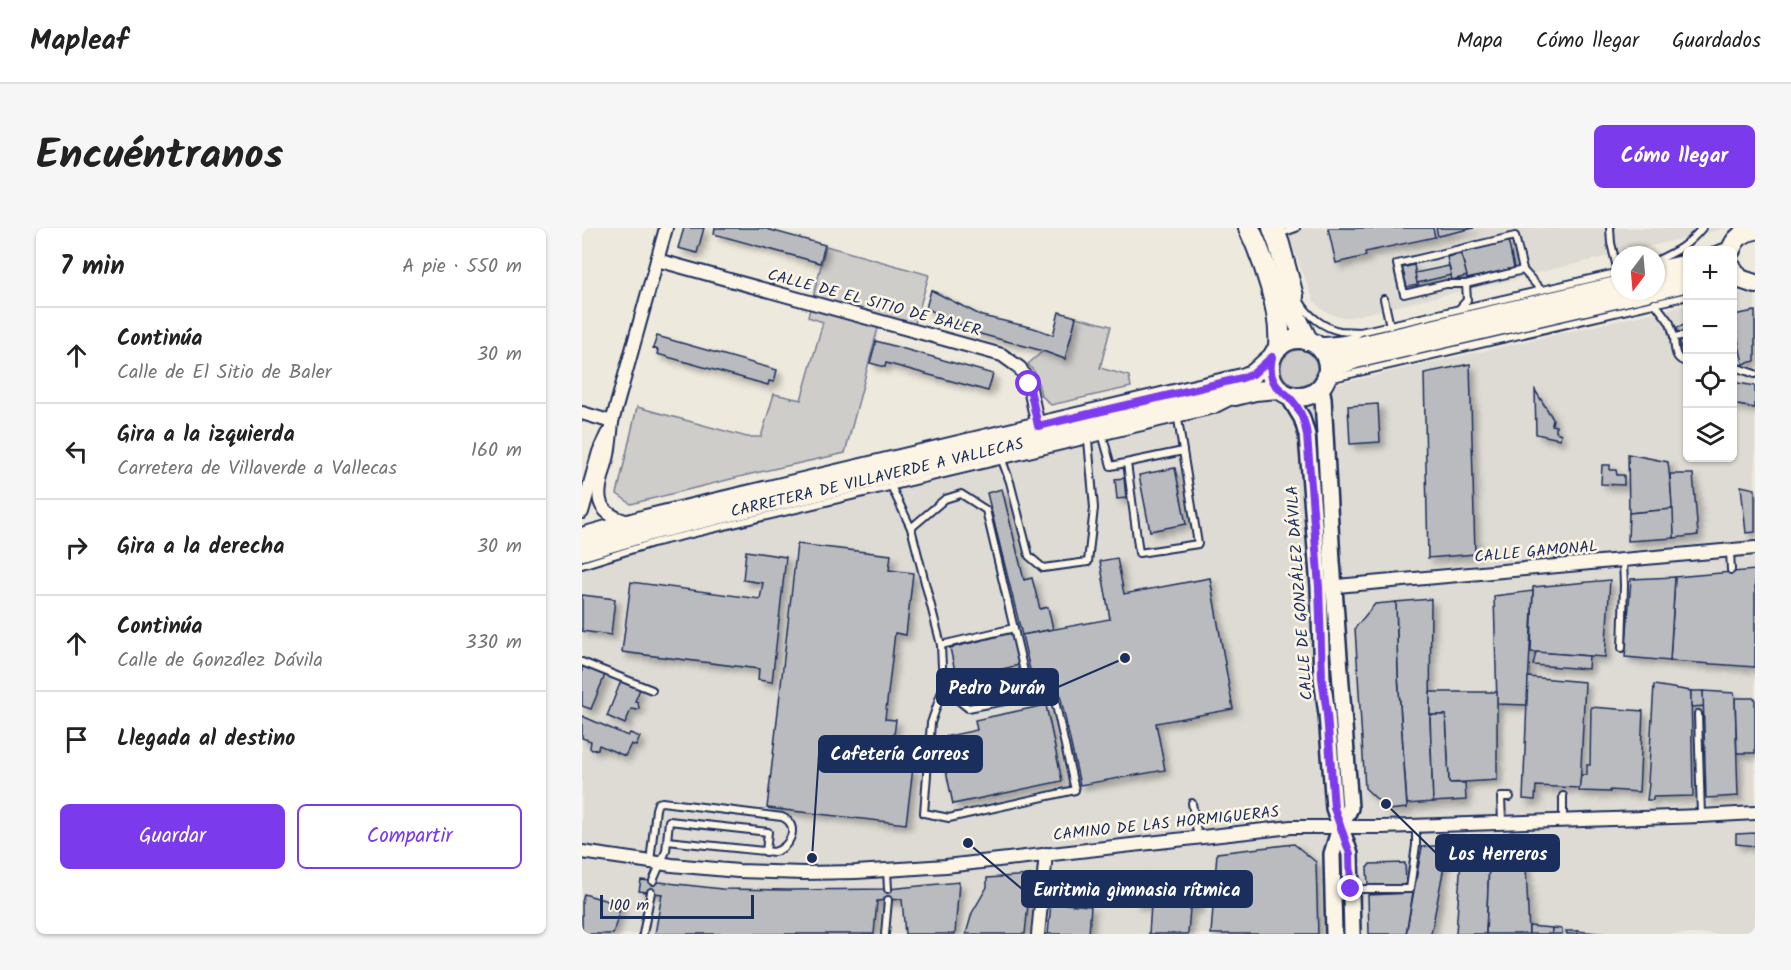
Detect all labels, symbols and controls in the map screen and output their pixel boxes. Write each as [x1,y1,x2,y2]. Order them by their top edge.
text: Mapleaf [30,19,128,64]
text: Mapa [1456,25,1503,58]
text: Cómo llegar [1536,25,1639,58]
text: Guardados [1672,25,1761,58]
text: Encuéntranos [36,123,283,190]
button: Cómo llegar [1594,125,1755,188]
text: 7 min [60,246,125,288]
north arrow [1611,246,1665,300]
map controls [1683,246,1737,462]
button: + [1683,246,1737,300]
text: A pie · 550 m [402,251,522,283]
street label: CALLE DE EL SITIO DE BALER [765,262,983,344]
button: − [1683,300,1737,354]
text: Continúa [117,322,202,357]
icon: ahead [60,339,93,372]
text: 30 m [477,339,522,371]
button: locate [1683,354,1737,408]
text: Calle de El Sitio de Baler [117,357,331,389]
route start [1015,370,1041,396]
button: layers [1683,408,1737,462]
text: Gira a la izquierda [117,418,295,453]
street label: CARRETERA DE VILLAVERDE A VALLECAS [728,431,1026,524]
icon: left [60,435,93,468]
text: 160 m [471,435,522,467]
text: Carretera de Villaverde a Vallecas [117,453,397,485]
street label: CALLE DE GONZÁLEZ DÁVILA [1280,485,1320,701]
text: Gira a la derecha [117,530,284,565]
icon: right [60,531,93,564]
text: 30 m [477,531,522,563]
street label: CALLE GAMONAL [1473,534,1599,570]
text: Continúa [117,610,202,645]
icon: ahead [60,627,93,660]
text: 330 m [465,627,522,659]
text: Calle de González Dávila [117,645,323,677]
callout: Pedro Durán [937,669,1058,705]
text: Pedro Durán [949,675,1045,704]
text: Llegada al destino [117,722,295,757]
icon: arrive [60,723,93,756]
callout: Cafetería Correos [819,736,982,772]
text: Cafetería Correos [831,741,970,770]
street label: CAMINO DE LAS HORMIGUERAS [1052,800,1281,848]
button: Guardar [60,804,285,869]
button: Compartir [297,804,522,869]
callout: Los Herreros [1436,835,1559,871]
text: Los Herreros [1449,841,1548,870]
callout: Euritmia gimnasia rítmica [1022,871,1252,907]
route end [1337,875,1363,901]
text: Euritmia gimnasia rítmica [1034,877,1240,906]
scale bar [600,892,754,920]
text: 100 m [609,893,649,918]

